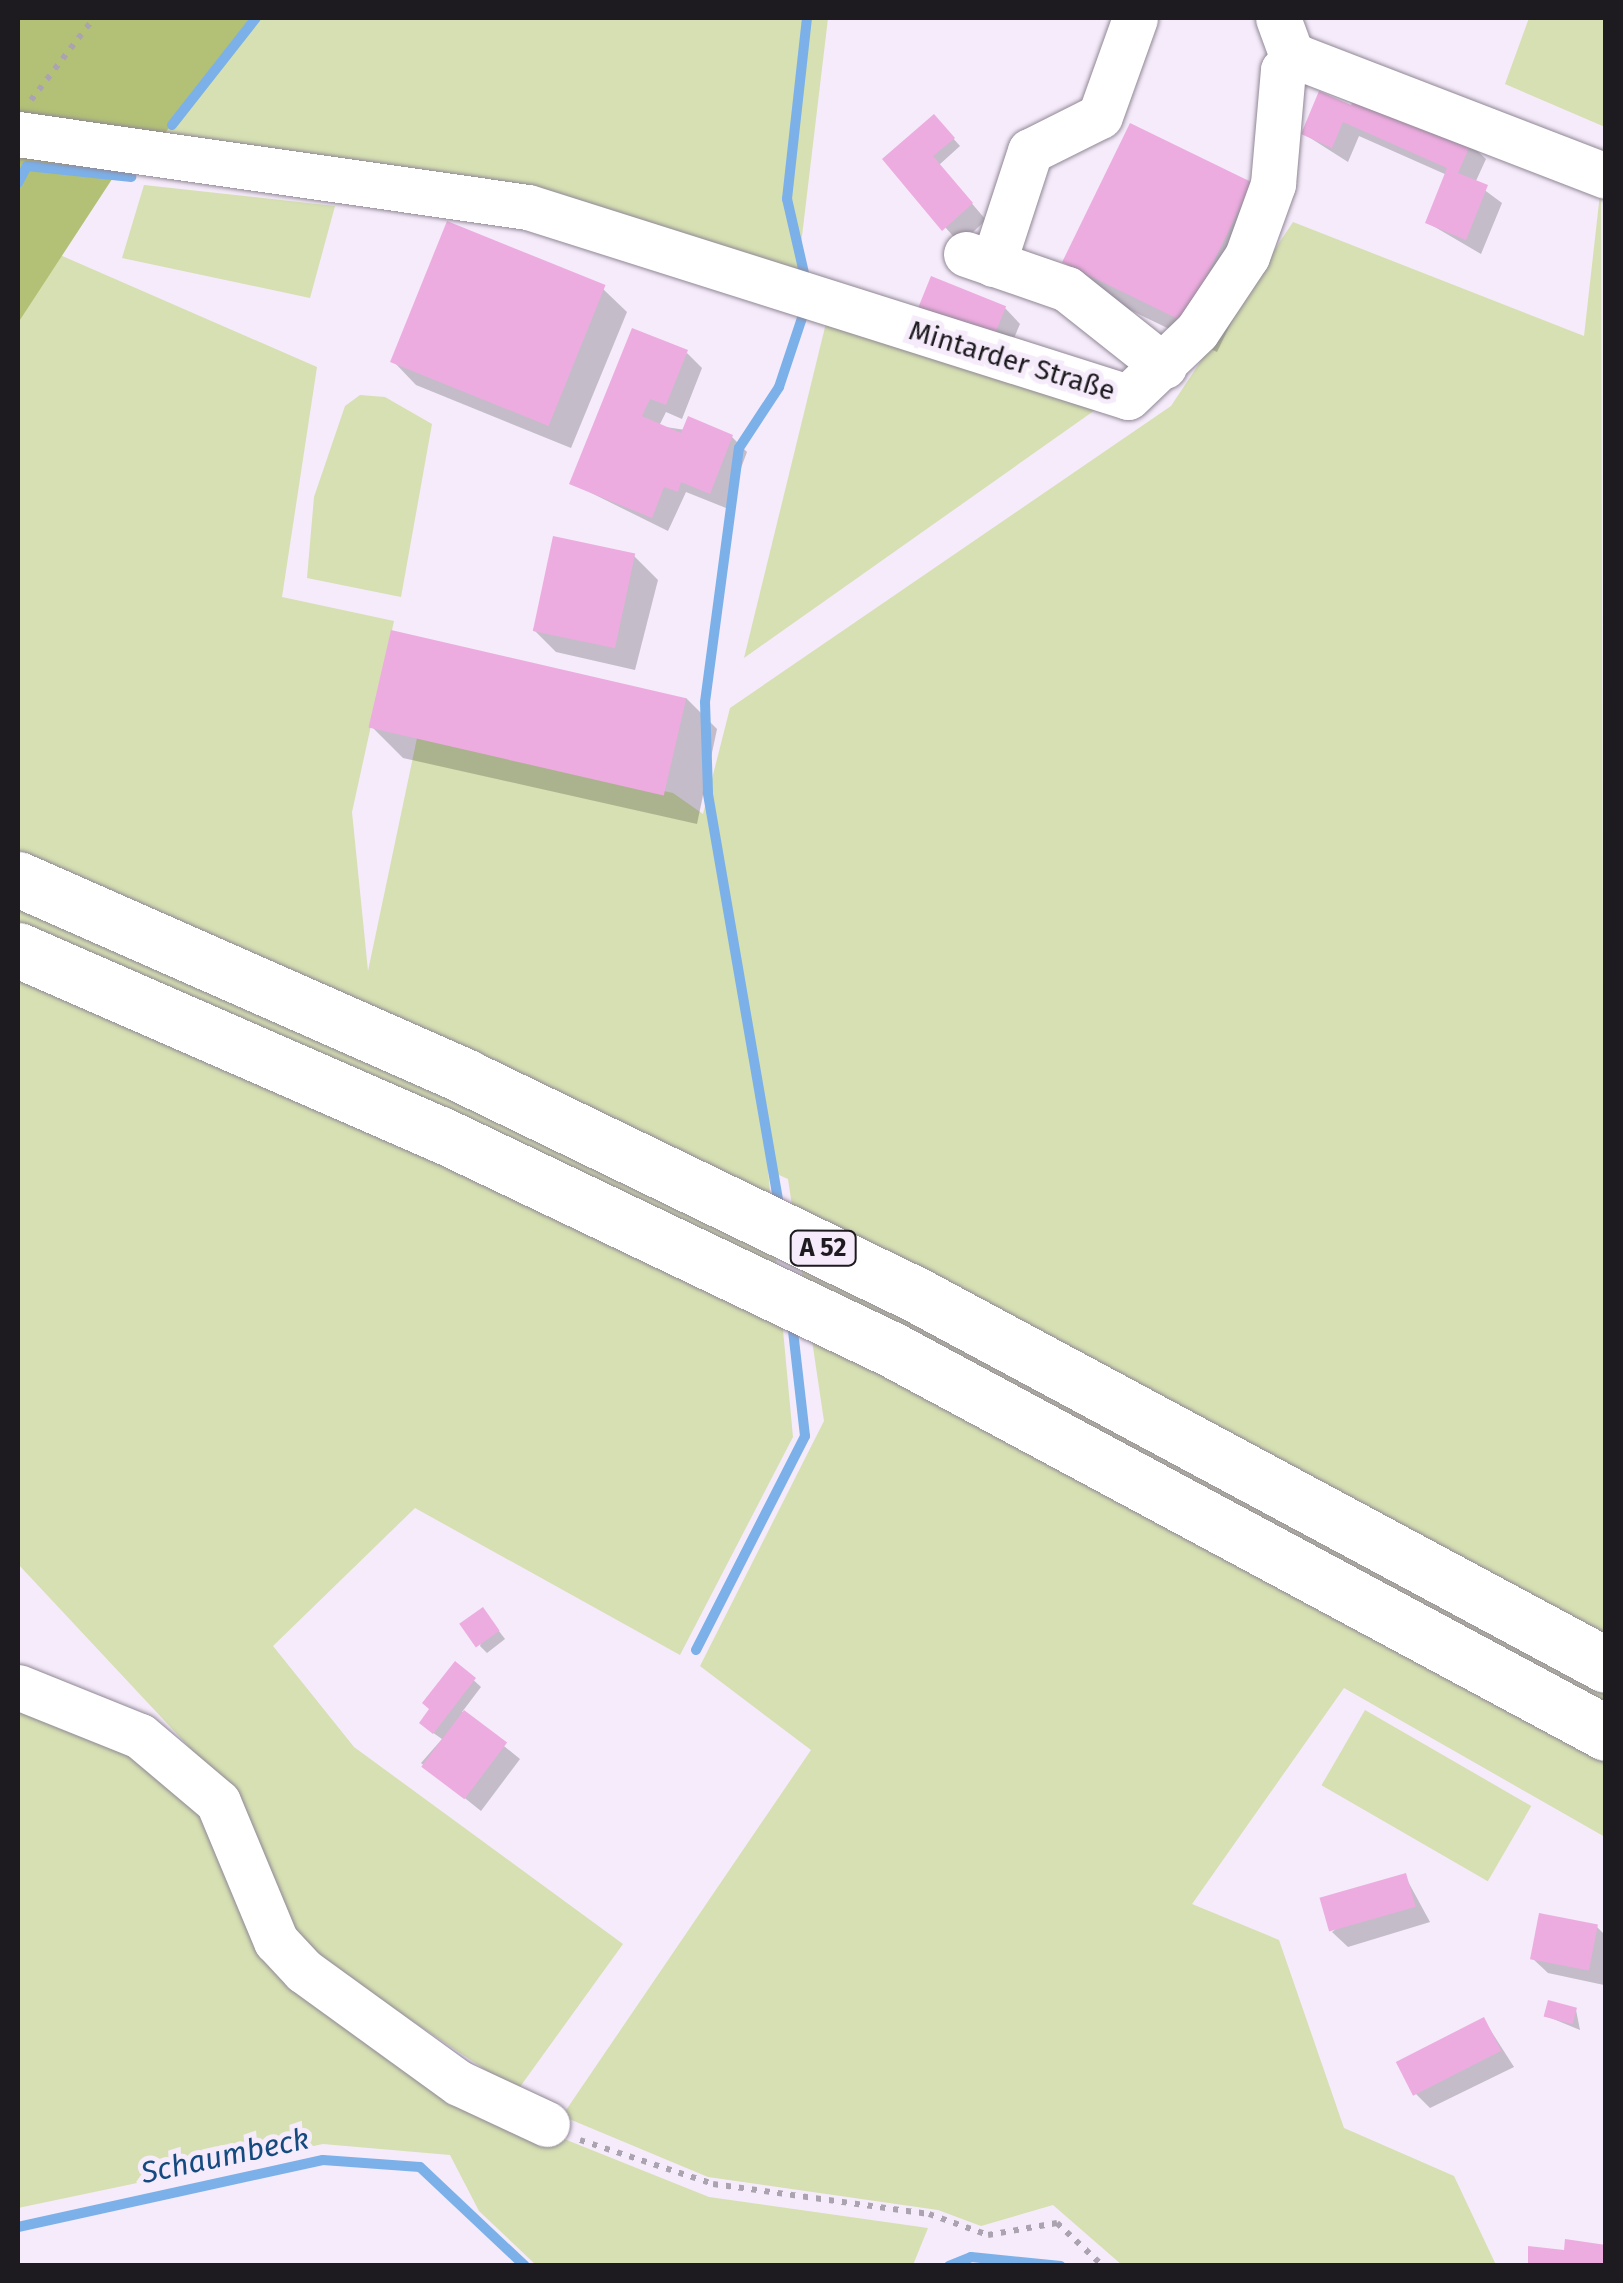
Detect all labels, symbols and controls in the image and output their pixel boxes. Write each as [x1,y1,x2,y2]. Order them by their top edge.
street label: Mintarder Straße [905,314,1119,408]
road number: A 52 [788,1228,858,1268]
water label: Schaumbeck [138,2121,312,2191]

